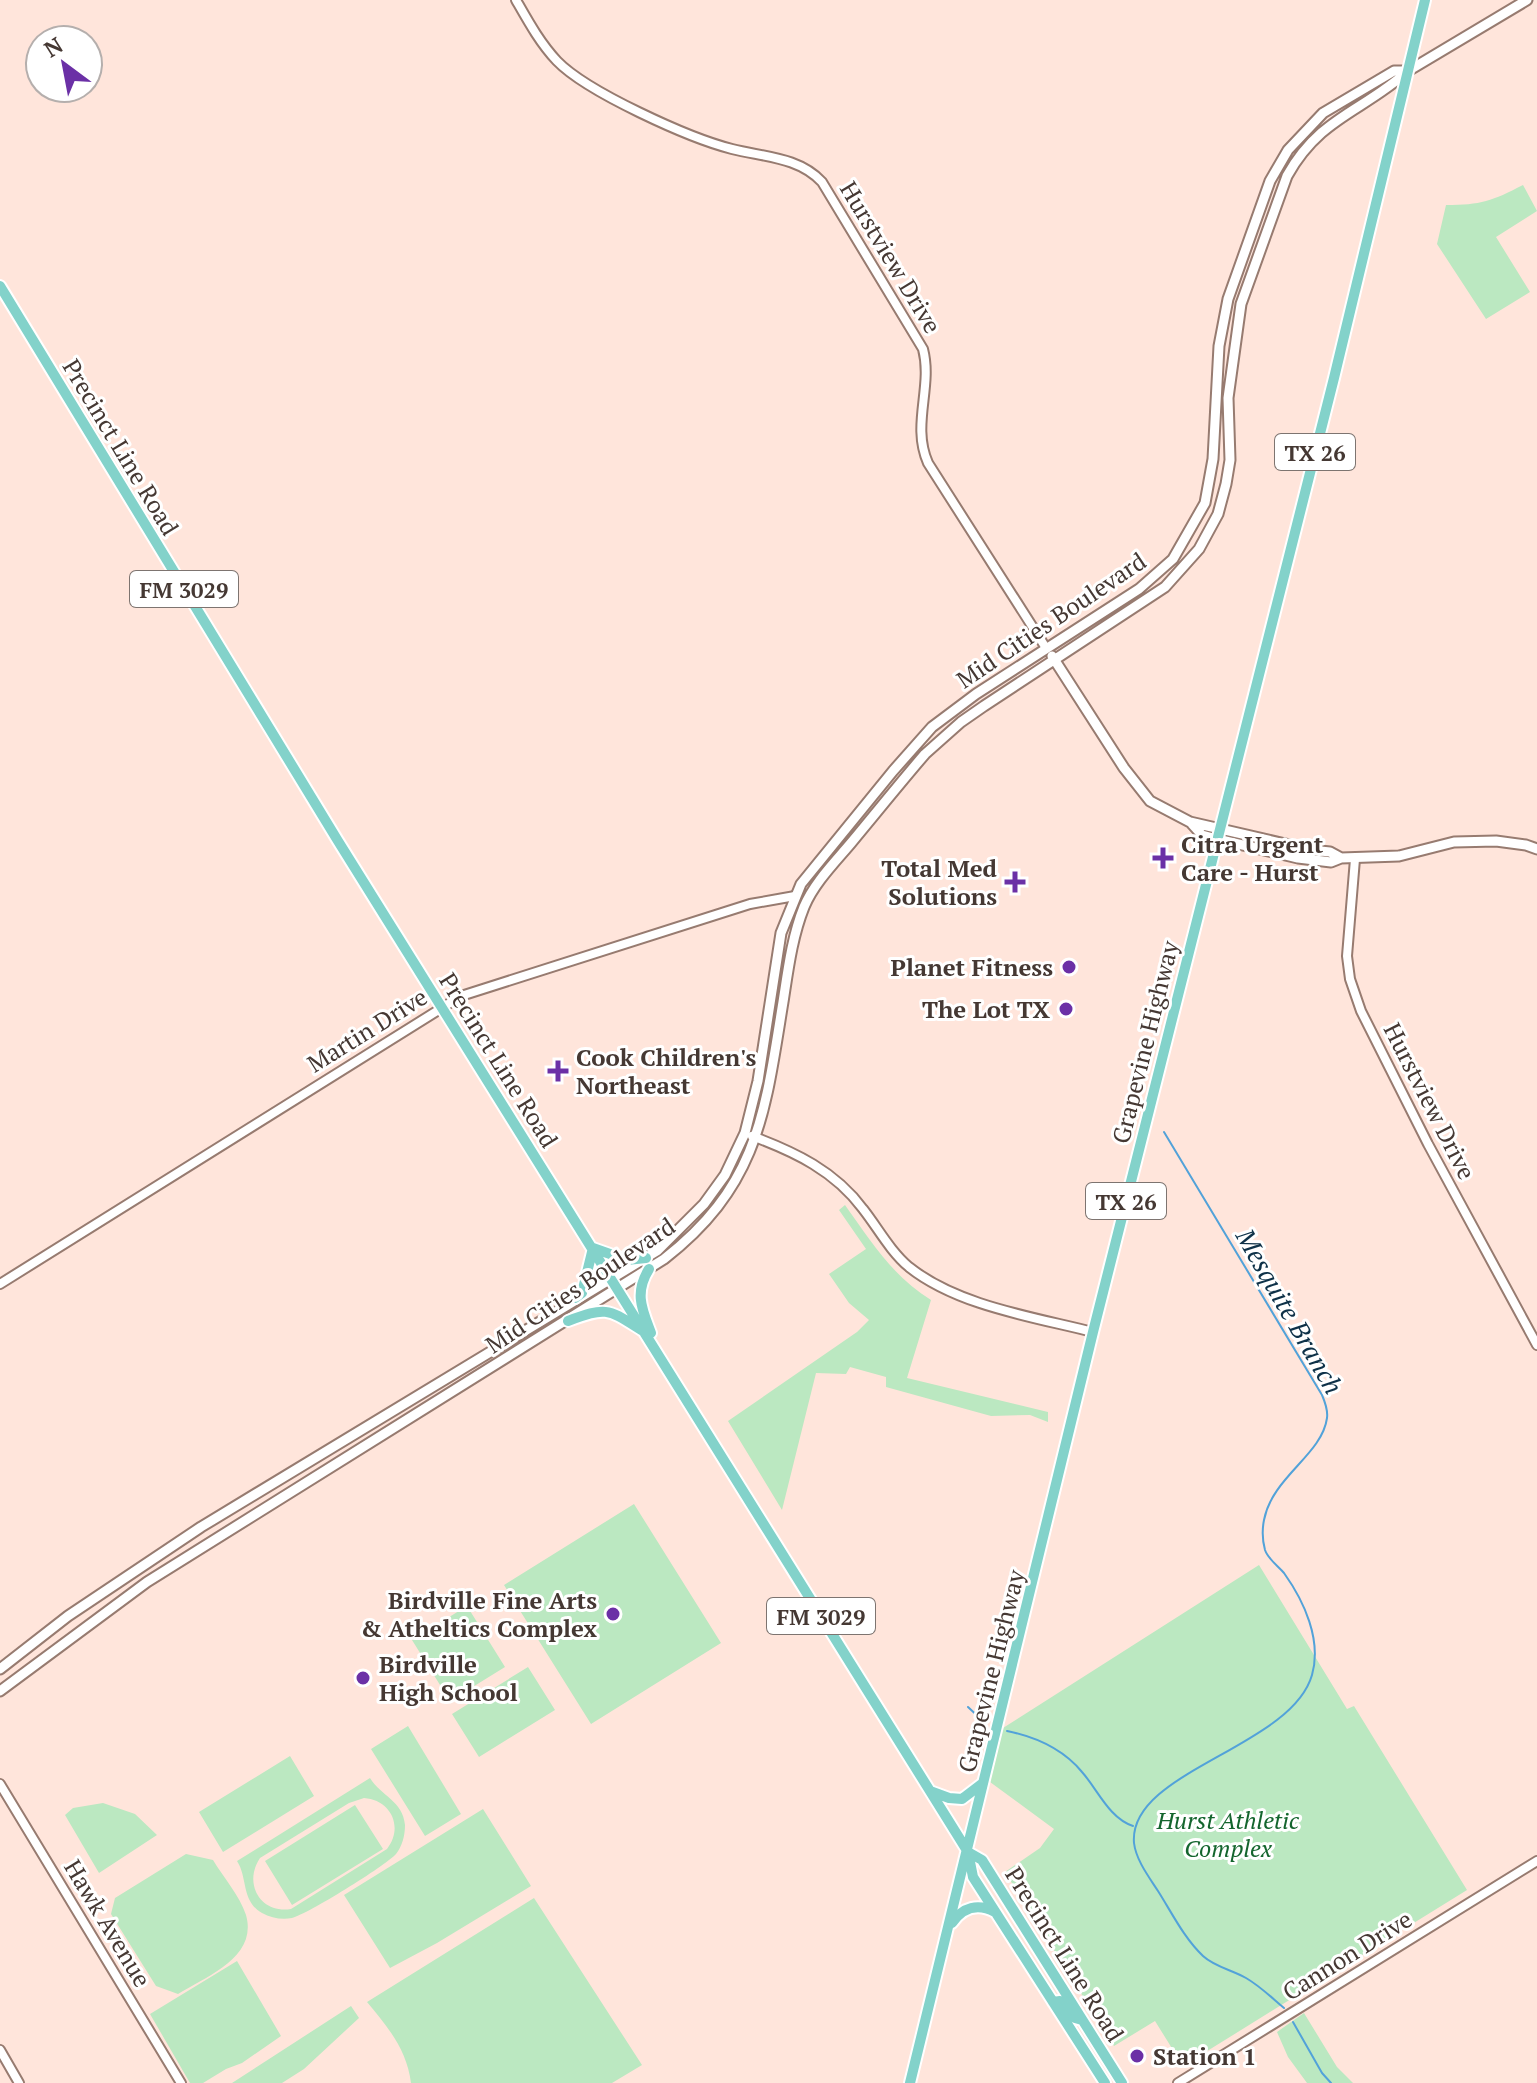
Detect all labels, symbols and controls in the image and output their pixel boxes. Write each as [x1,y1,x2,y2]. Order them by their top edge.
north arrow [24,24,104,104]
text: N [38,30,68,63]
street label: Hurstview Drive [833,175,949,339]
street label: Precinct Line Road [56,353,186,541]
road number: TX 26 [1275,434,1355,470]
street label: Mid Cities Boulevard [950,545,1152,695]
road number: FM 3029 [130,571,238,607]
place label: Citra Urgent Care - Hurst [1181,828,1324,888]
marker: Citra Urgent Care - Hurst [1152,847,1174,869]
place label: Total Med Solutions [881,852,998,912]
marker: Total Med Solutions [1004,871,1026,893]
street label: Grapevine Highway [1104,936,1186,1147]
place label: Planet Fitness [891,951,1053,983]
marker: Planet Fitness [1060,958,1078,976]
street label: Precinct Line Road [432,967,566,1153]
street label: Martin Drive [301,981,433,1079]
place label: The Lot TX [922,993,1051,1025]
marker: The Lot TX [1057,1000,1075,1018]
street label: Hurstview Drive [1377,1017,1483,1185]
place label: Cook Children's Northeast [576,1041,757,1101]
marker: Cook Children's Northeast [547,1060,569,1082]
road number: TX 26 [1086,1183,1166,1219]
street label: Mid Cities Boulevard [479,1210,681,1360]
water label: Mesquite Branch [1228,1221,1351,1400]
street label: Grapevine Highway [950,1565,1032,1776]
place label: Birdville Fine Arts & Atheltics Complex [360,1584,598,1644]
road number: FM 3029 [767,1598,875,1634]
marker: Birdville Fine Arts & Atheltics Complex [604,1605,622,1623]
place label: Birdville High School [379,1648,518,1708]
marker: Birdville High School [354,1669,372,1687]
park label: Hurst Athletic Complex [1156,1804,1300,1864]
street label: Hawk Avenue [57,1853,159,1993]
street label: Precinct Line Road [998,1861,1132,2047]
street label: Cannon Drive [1276,1903,1418,2007]
place label: Station 1 [1153,2040,1257,2072]
marker: Station 1 [1128,2047,1146,2065]

